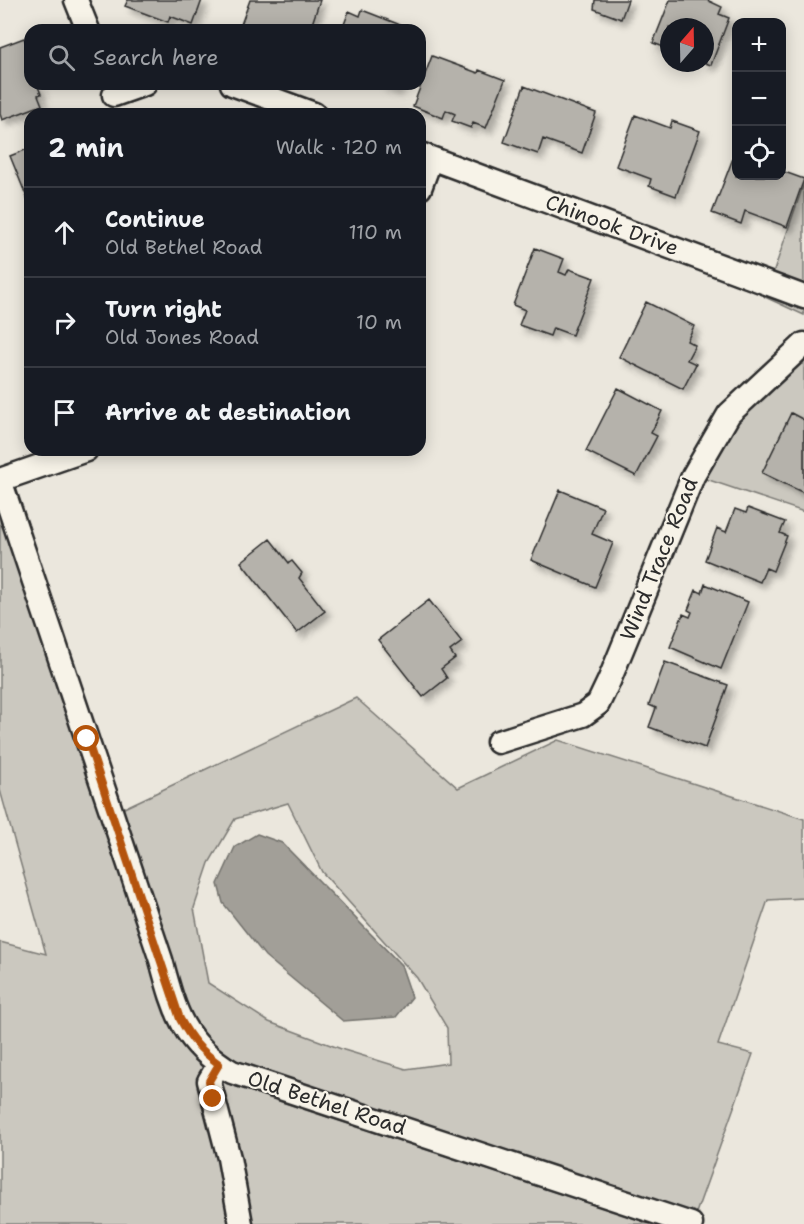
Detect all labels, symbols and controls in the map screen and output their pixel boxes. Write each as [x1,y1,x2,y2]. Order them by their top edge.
north arrow [660,18,714,72]
map controls [732,18,786,180]
button: + [732,18,786,72]
search box [24,24,426,90]
icon: search [45,41,78,74]
text: Search here [93,43,219,72]
button: − [732,72,786,126]
button: locate [732,126,786,180]
text: 2 min [48,130,124,165]
text: Walk · 120 m [276,134,402,160]
street label: Chinook Drive [541,188,683,262]
text: Continue [105,205,205,234]
icon: ahead [48,216,81,249]
text: 110 m [348,219,402,245]
text: Old Bethel Road [105,234,262,260]
text: Turn right [105,295,222,324]
icon: right [48,306,81,339]
text: 10 m [356,309,402,335]
text: Old Jones Road [105,324,259,350]
icon: arrive [48,396,81,429]
text: Arrive at destination [105,398,351,427]
street label: Wind Trace Road [614,473,704,645]
route start [73,725,99,751]
street label: Old Bethel Road [244,1064,410,1142]
route end [199,1085,225,1111]

